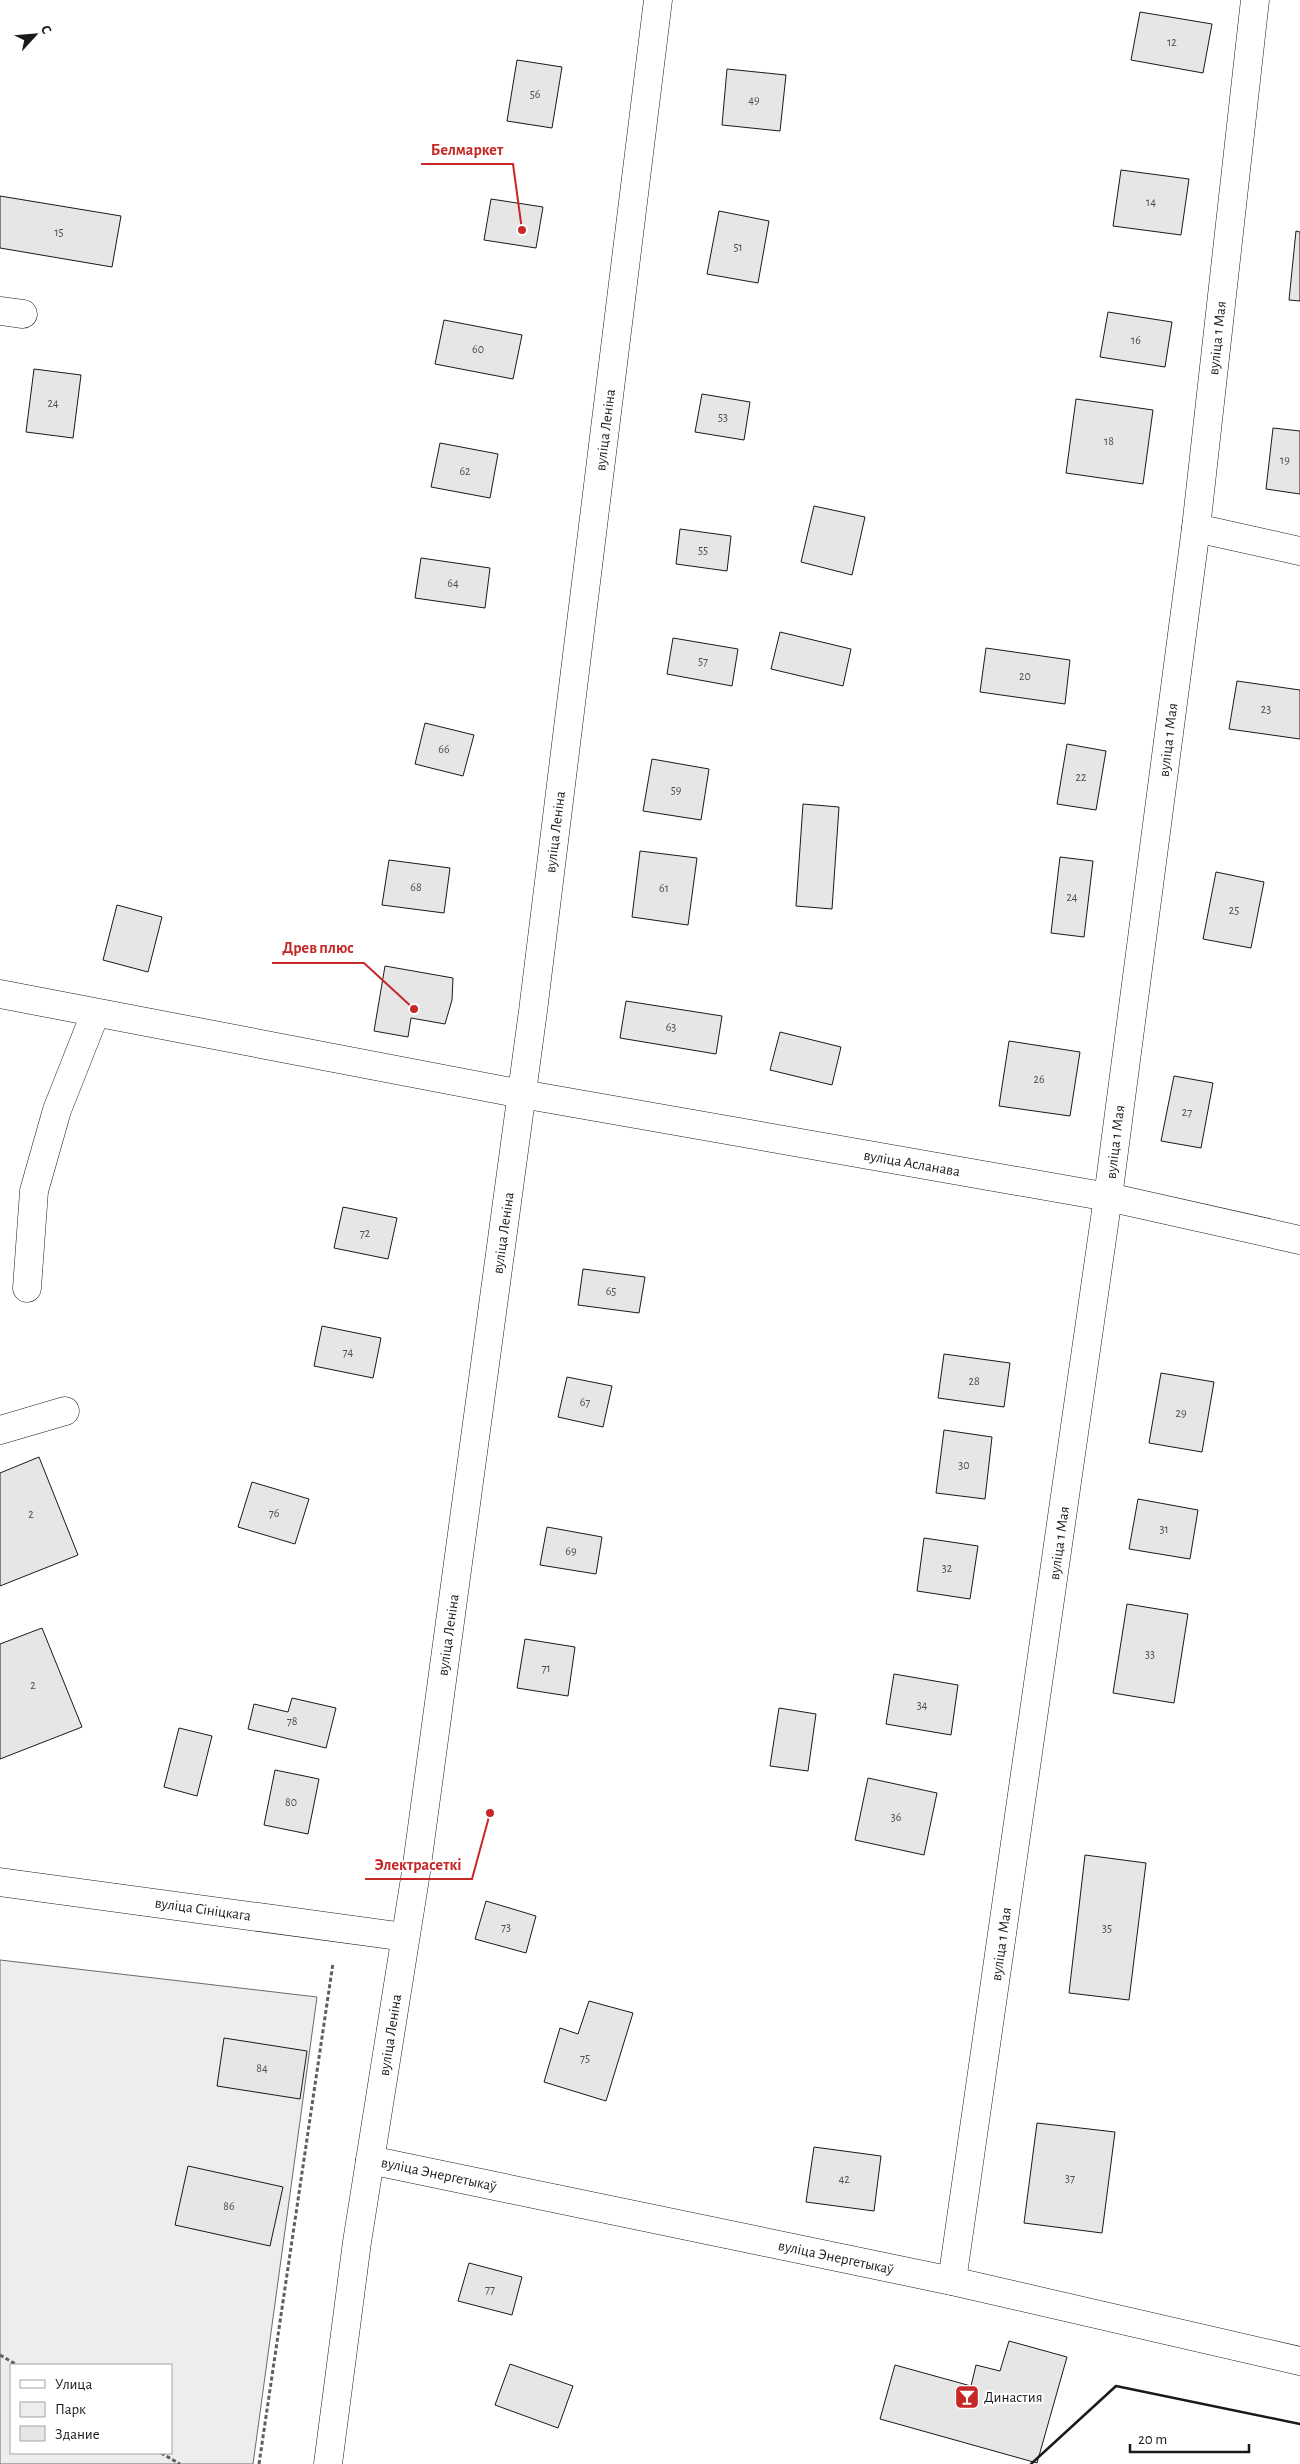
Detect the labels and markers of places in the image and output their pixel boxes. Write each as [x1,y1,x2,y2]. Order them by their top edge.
callout: Белмаркет [421,133,513,164]
callout: Древ плюс [272,932,364,963]
callout: Электрасеткі [365,1848,472,1879]
bar icon: Династия [954,2384,980,2410]
place label: Династия [984,2390,1043,2405]

